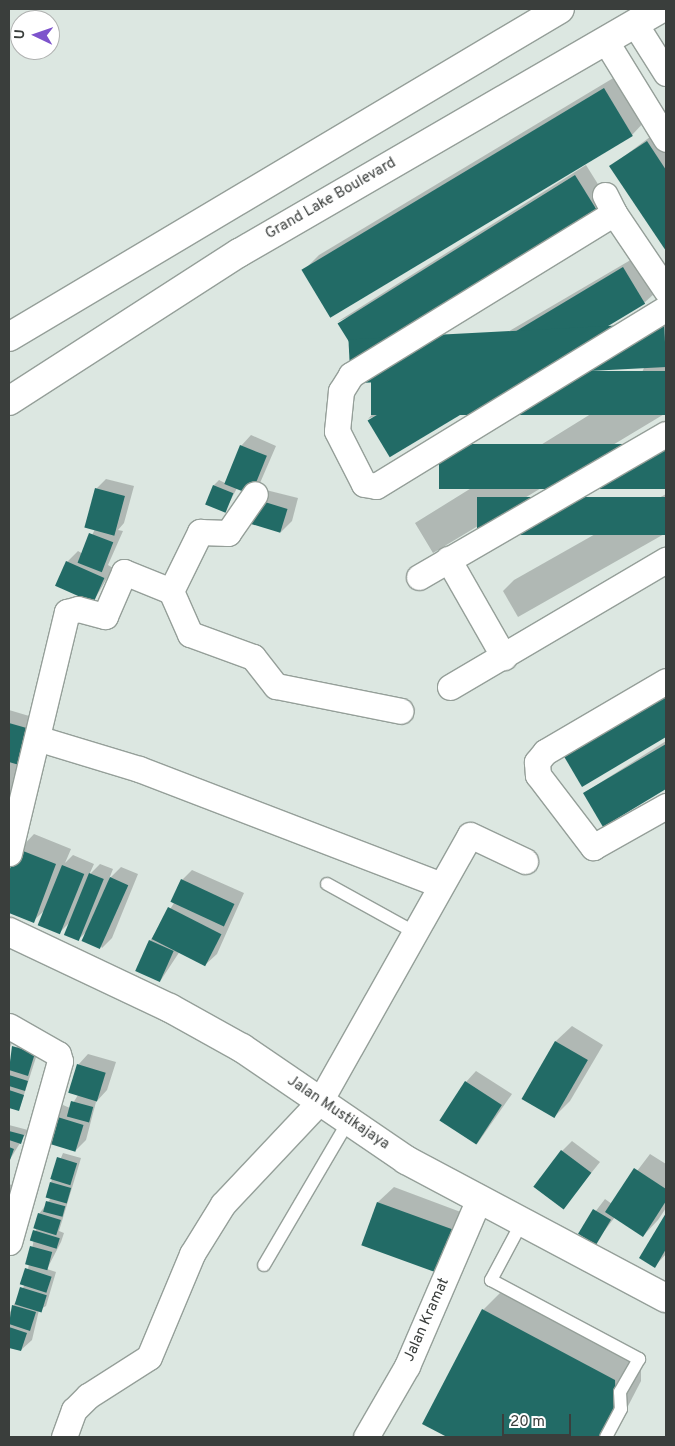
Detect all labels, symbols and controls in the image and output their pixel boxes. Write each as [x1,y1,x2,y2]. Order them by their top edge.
north arrow [10,10,60,60]
text: U [12,29,29,40]
street label: Grand Lake Boulevard [263,154,399,244]
street label: Jalan Mustikajaya [283,1072,393,1154]
street label: Jalan Kramat [401,1275,453,1365]
scale bar [505,1404,574,1436]
text: 20 m [510,1413,545,1432]

